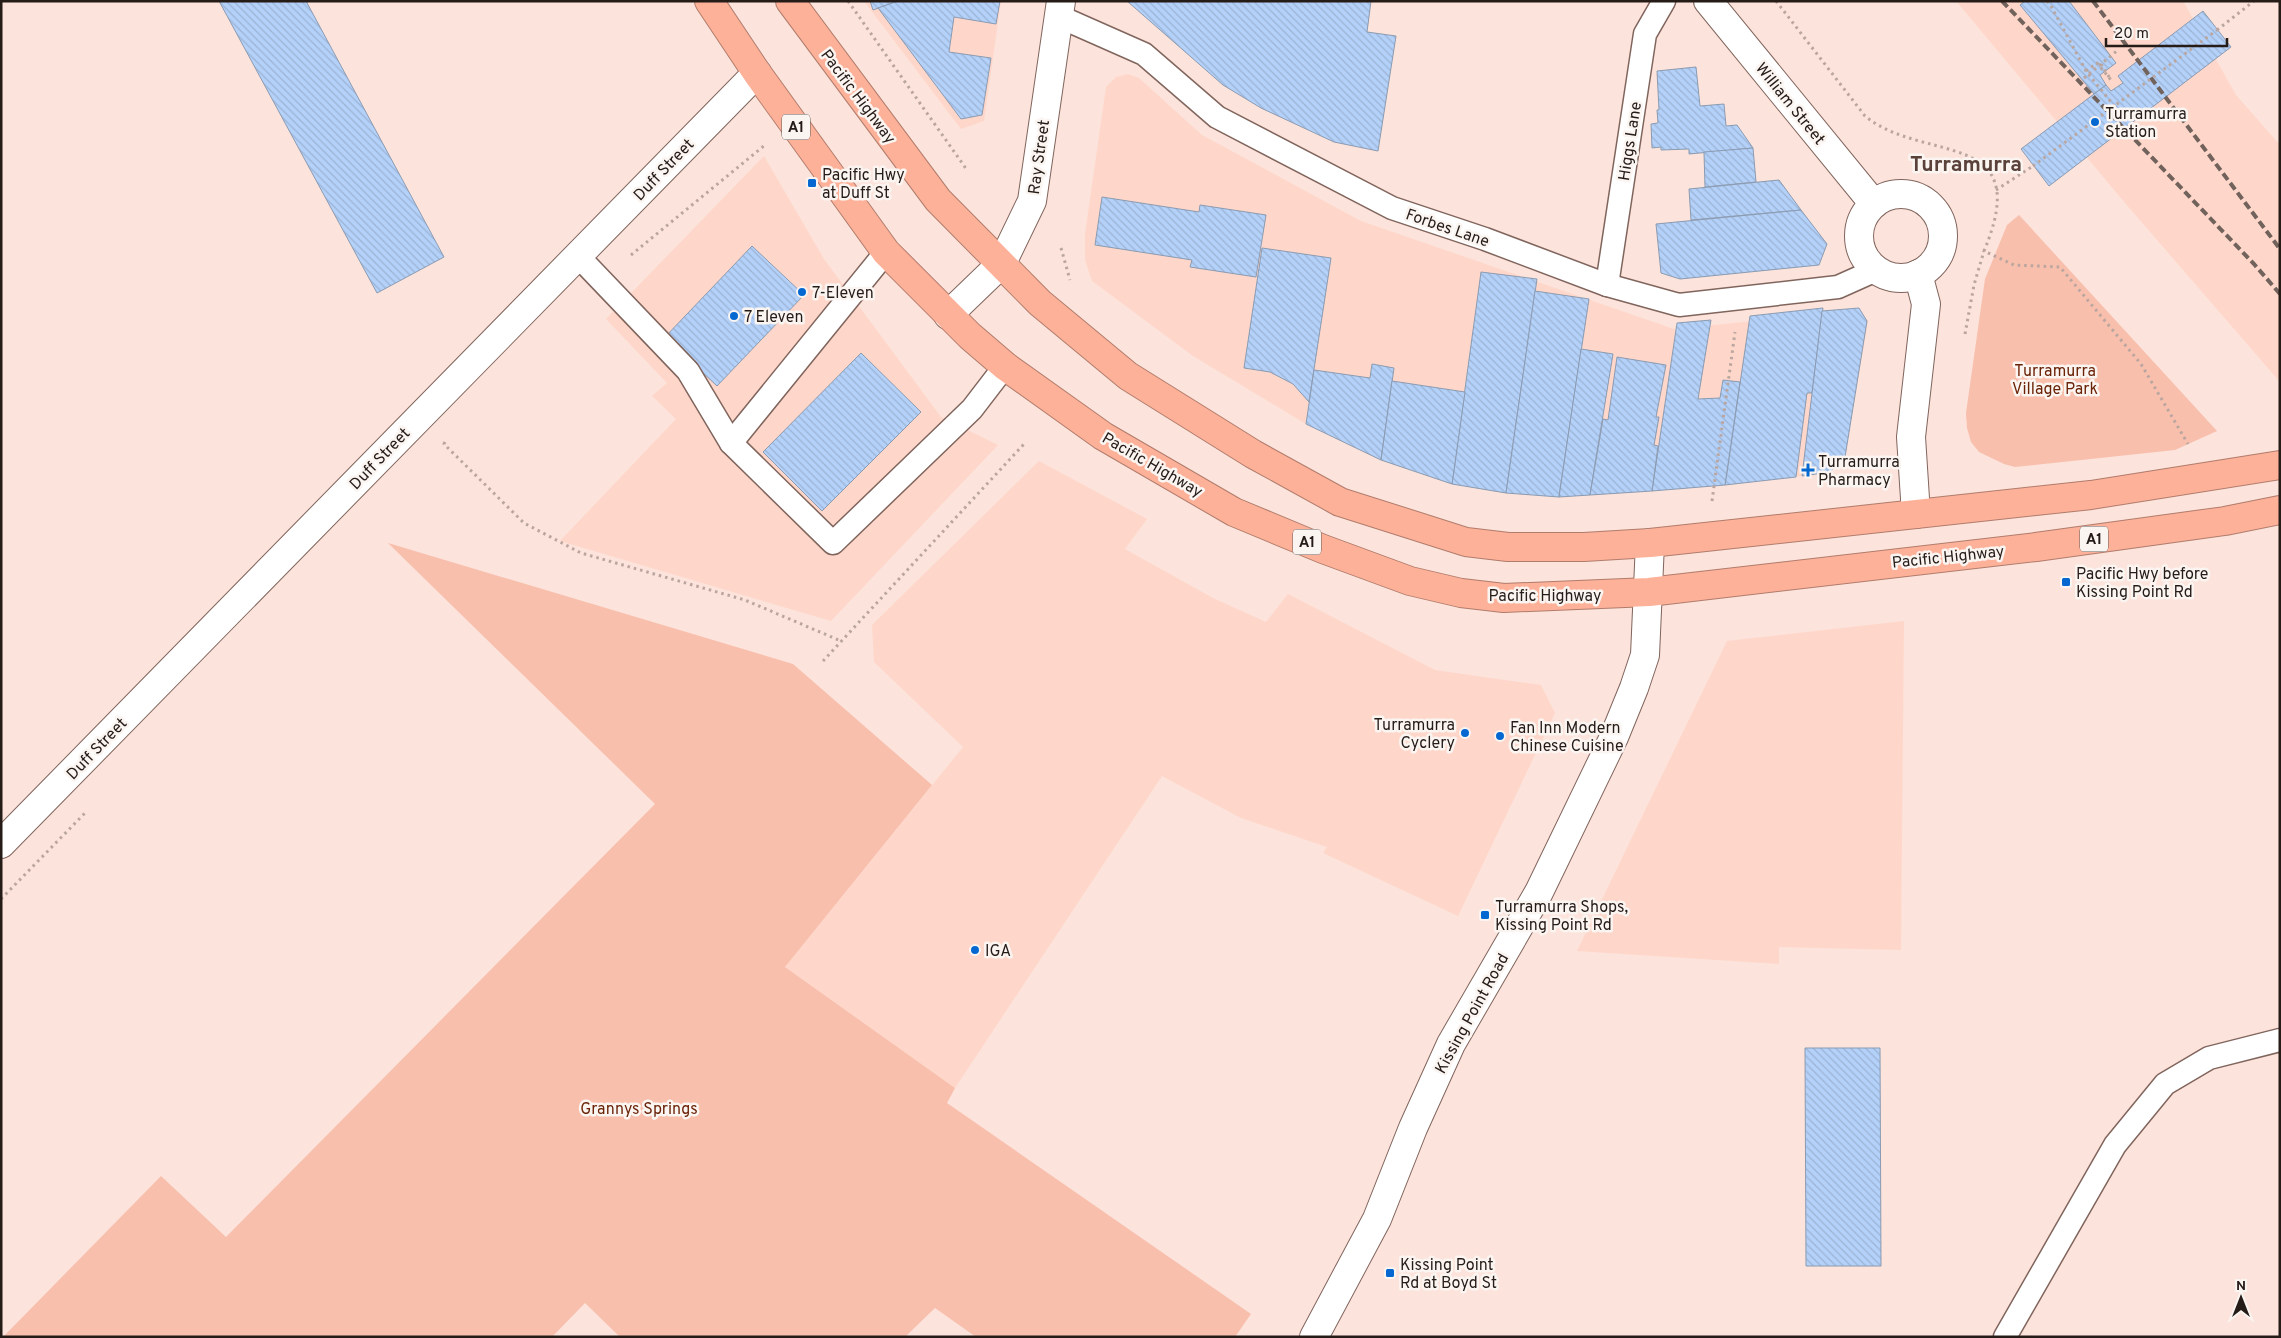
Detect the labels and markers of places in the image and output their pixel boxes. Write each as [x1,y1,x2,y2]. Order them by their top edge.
place label: Turramurra Station [2105,105,2187,143]
marker: Turramurra Station [2089,116,2101,128]
place label: Pacific Hwy at Duff St [822,166,905,204]
marker: Pacific Hwy at Duff St [806,177,818,189]
place label: 7-Eleven [812,284,874,304]
marker: 7-Eleven [796,286,808,298]
place label: 7 Eleven [744,308,803,328]
marker: 7 Eleven [728,310,740,322]
place label: Turramurra Pharmacy [1818,453,1900,491]
marker: Turramurra Pharmacy [1802,464,1814,476]
place label: Pacific Hwy before Kissing Point Rd [2076,565,2208,603]
marker: Pacific Hwy before Kissing Point Rd [2060,576,2072,588]
place label: Turramurra Cyclery [1373,716,1455,754]
place label: Fan Inn Modern Chinese Cuisine [1510,719,1624,757]
marker: Turramurra Cyclery [1459,727,1471,739]
marker: Fan Inn Modern Chinese Cuisine [1494,730,1506,742]
place label: Turramurra Shops, Kissing Point Rd [1495,898,1628,936]
marker: Turramurra Shops, Kissing Point Rd [1479,909,1491,921]
place label: IGA [985,942,1011,962]
marker: IGA [969,944,981,956]
place label: Kissing Point Rd at Boyd St [1400,1256,1497,1294]
marker: Kissing Point Rd at Boyd St [1384,1267,1396,1279]

